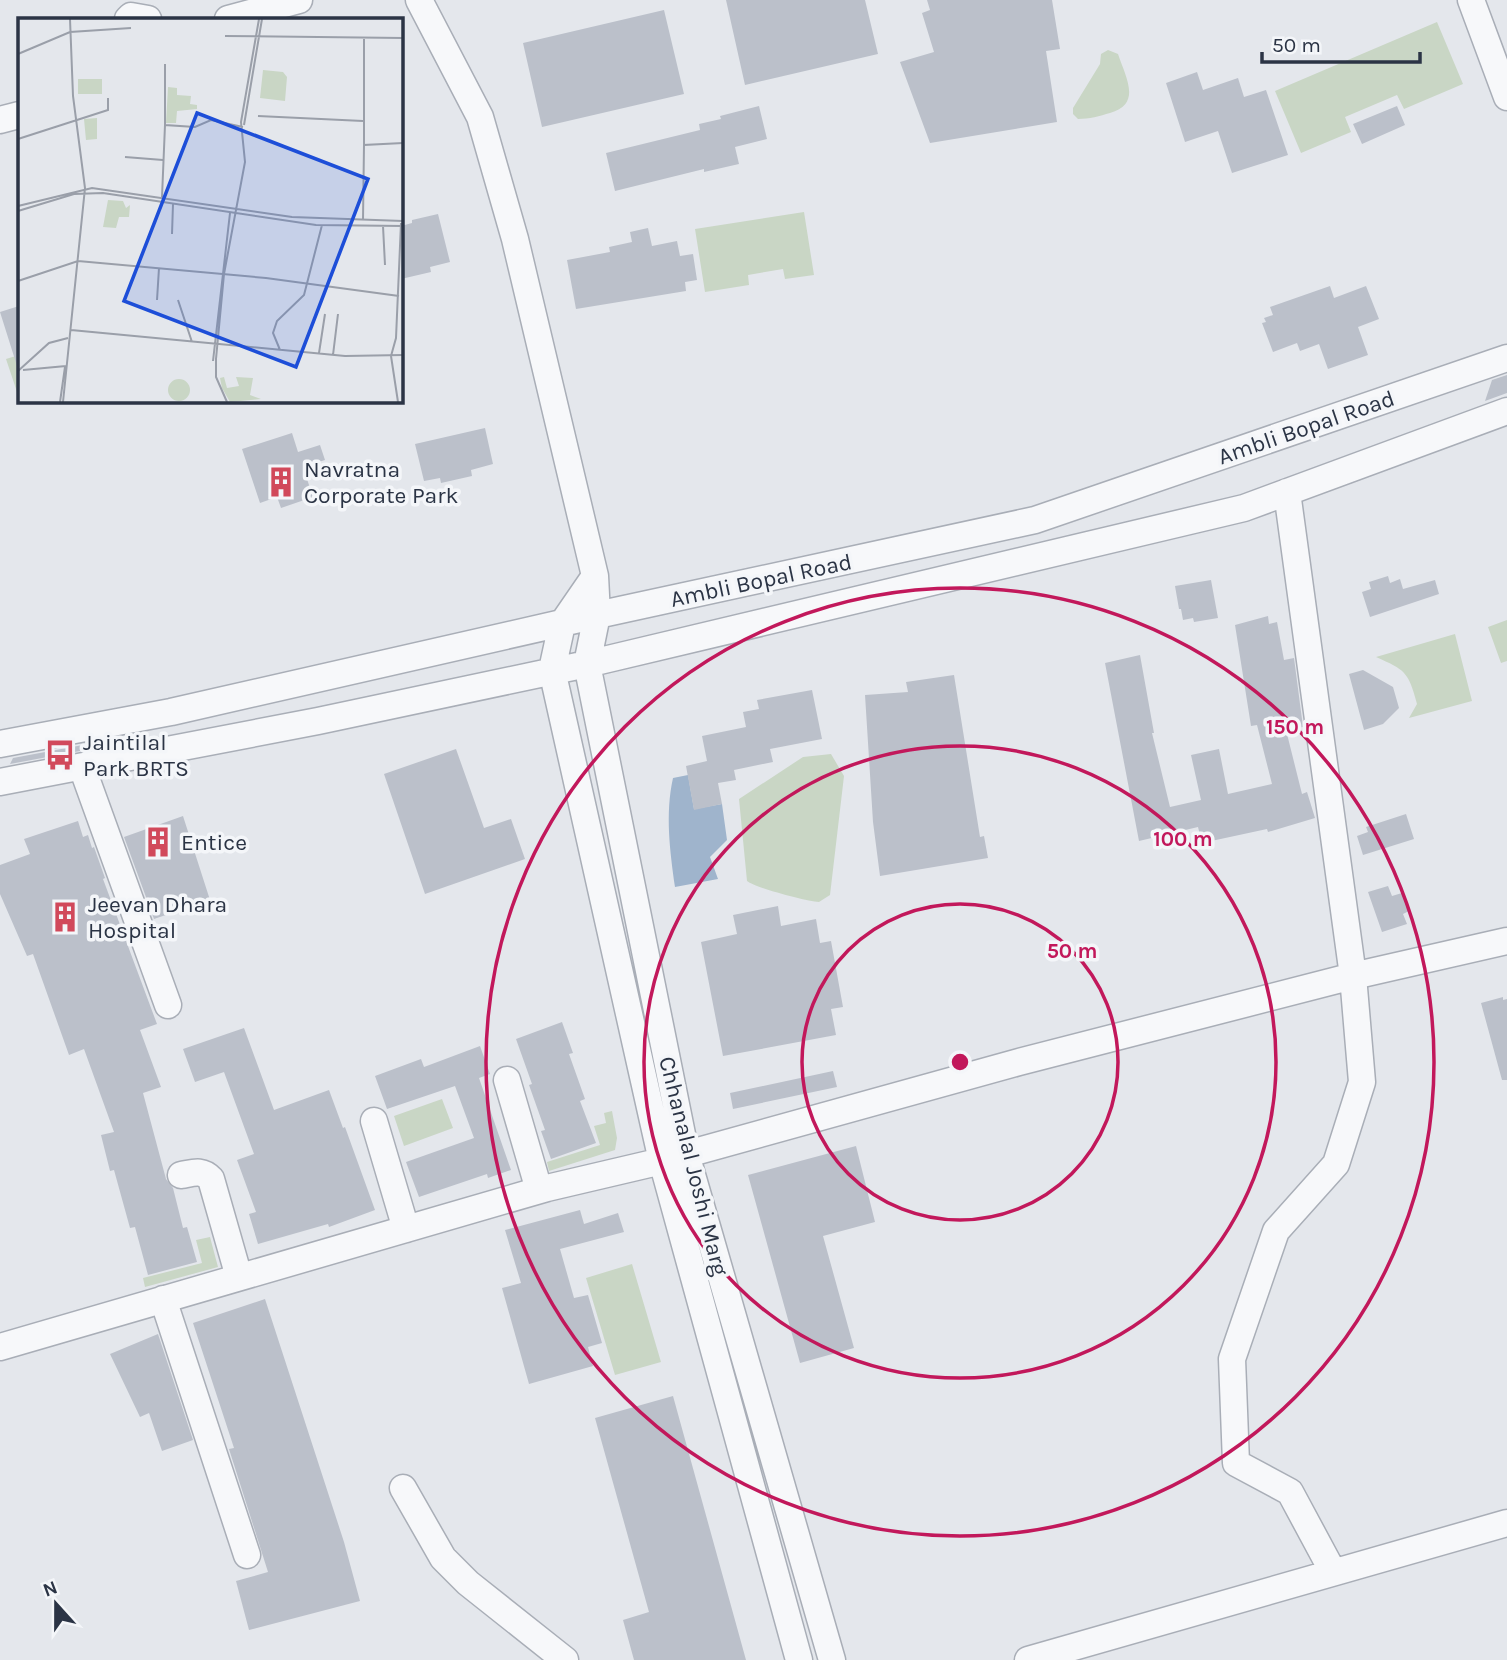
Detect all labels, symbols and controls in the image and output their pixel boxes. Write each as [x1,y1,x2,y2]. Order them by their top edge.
inset map [18,18,402,402]
scale bar [1262,21,1420,65]
text: 50 m [1272,33,1321,57]
street label: Ambli Bopal Road [1214,385,1398,470]
place label: Navratna Corporate Park [304,456,459,509]
building icon: Navratna Corporate Park [264,465,298,499]
street label: Ambli Bopal Road [668,548,854,613]
text: 150 m [1266,715,1324,739]
place label: Jaintilal Park BRTS [83,729,189,782]
bus stop icon: Jaintilal Park BRTS [43,738,77,772]
building icon: Entice [141,825,175,859]
text: 100 m [1153,827,1213,851]
place label: Entice [181,829,247,856]
place label: Jeevan Dhara Hospital [88,891,227,944]
building icon: Jeevan Dhara Hospital [48,900,82,934]
text: 50 m [1047,939,1097,963]
centre of rings [948,1050,972,1074]
street label: Chhanalal Joshi Marg [653,1054,734,1279]
north arrow [21,1569,91,1639]
text: N [40,1576,61,1602]

